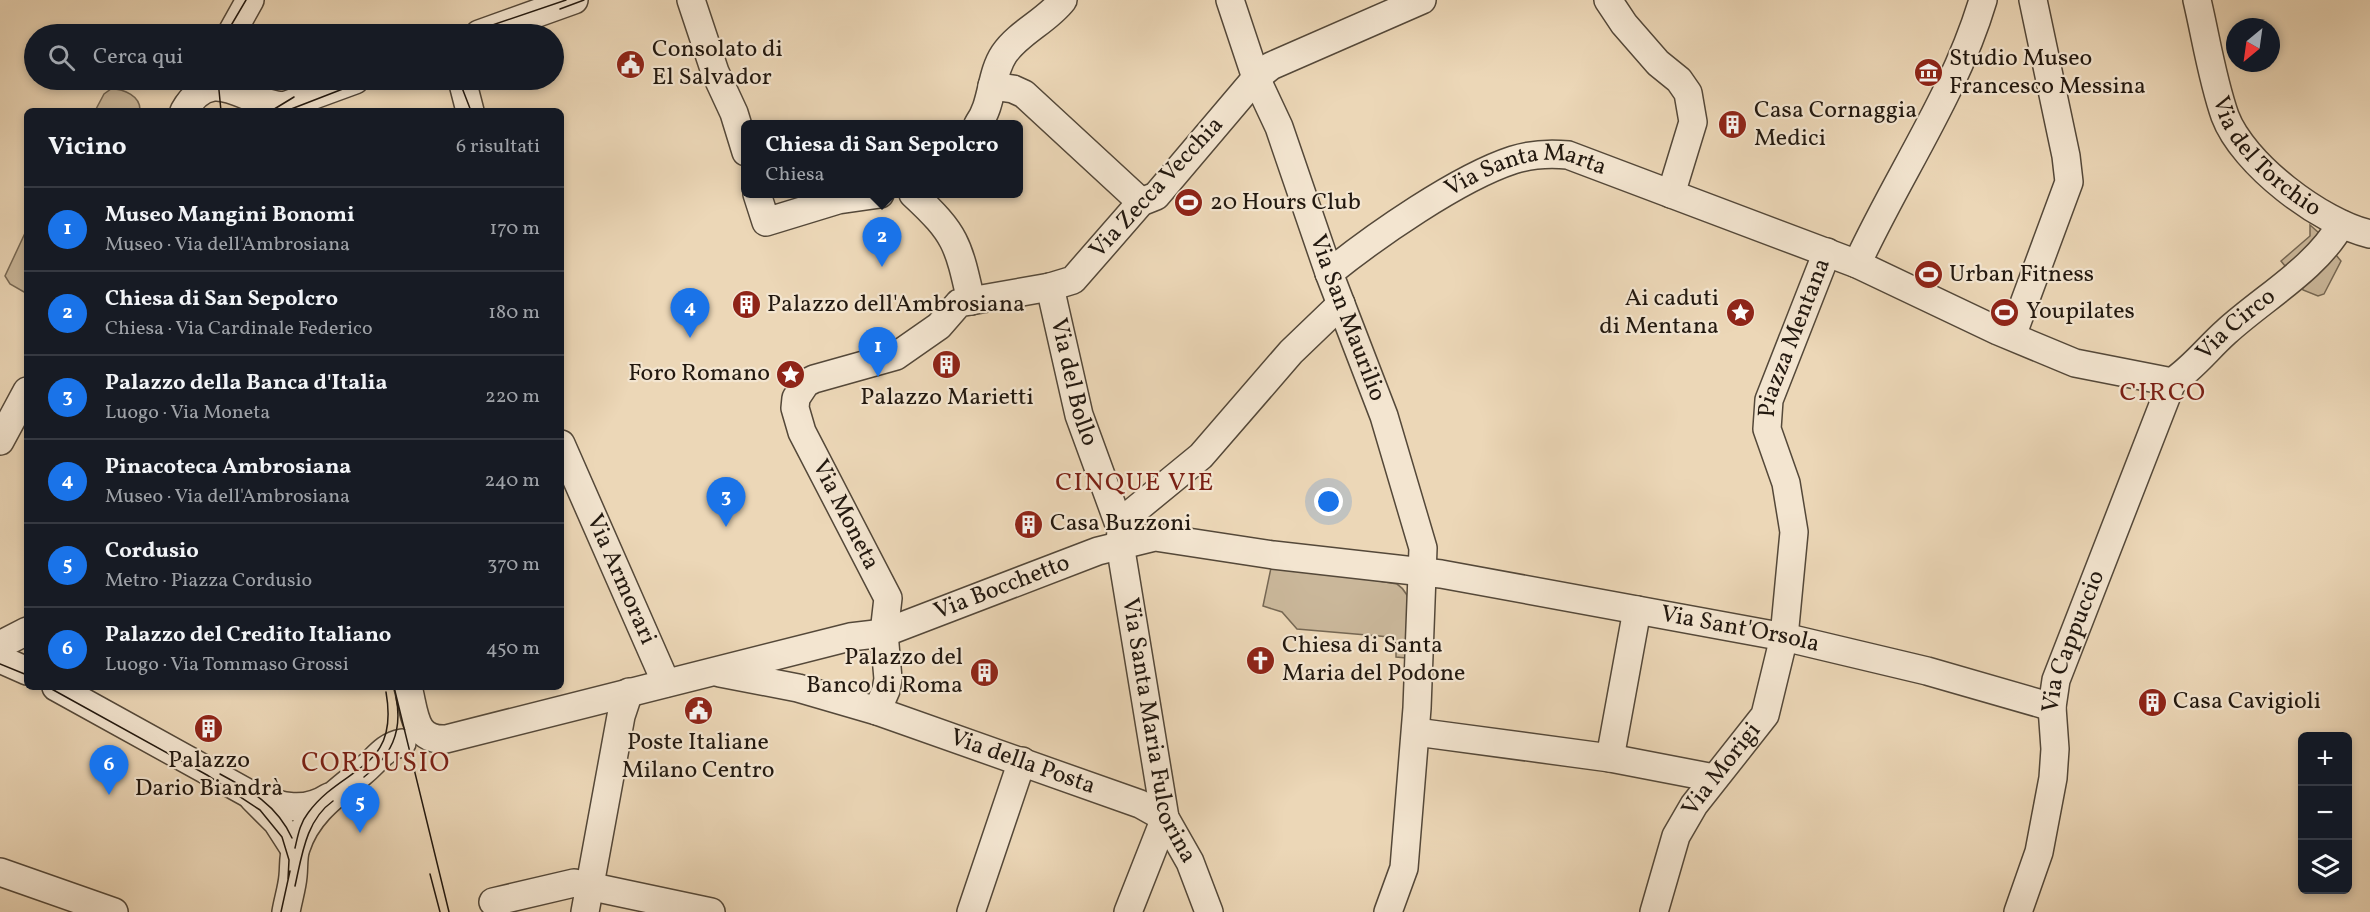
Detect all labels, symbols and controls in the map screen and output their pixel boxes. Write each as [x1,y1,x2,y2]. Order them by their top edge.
north arrow [2226,18,2280,72]
search box [24,24,564,90]
place label: Consolato di El Salvador [652,33,783,95]
icon: search [45,41,78,74]
text: Cerca qui [93,42,183,73]
place label: Studio Museo Francesco Messina [1949,42,2146,104]
public building icon: Consolato di El Salvador [615,48,647,80]
museum icon: Studio Museo Francesco Messina [1912,57,1944,89]
street label: Via del Torchio [2203,92,2327,226]
place label: Casa Cornaggia Medici [1754,94,1917,156]
street label: Via Zecca Vecchia [1082,109,1232,267]
building icon: Casa Cornaggia Medici [1717,109,1749,141]
popup [741,120,1023,198]
text: Vicino [48,129,127,165]
text: Chiesa di San Sepolcro [765,130,999,161]
text: 6 risultati [456,133,540,161]
street label: Via Santa Marta [1439,137,1611,206]
text: Chiesa [765,161,824,189]
place label: 20 Hours Club [1210,186,1361,220]
sports icon: 20 Hours Club [1173,187,1205,219]
text: Museo Mangini Bonomi [105,200,355,231]
text: 1 [63,215,72,243]
text: 170 m [490,215,540,243]
pin: 2 [862,218,902,267]
street label: Via San Maurilio [1300,230,1394,406]
text: Museo · Via dell'Ambrosiana [105,231,350,259]
street label: Piazza Mentana [1751,253,1840,419]
place label: Urban Fitness [1949,258,2094,292]
sports icon: Urban Fitness [1912,259,1944,291]
street label: Via Circo [2189,281,2283,369]
place label: Ai caduti di Mentana [1599,282,1719,344]
text: Chiesa di San Sepolcro [105,284,338,315]
pin: 4 [670,288,710,338]
place label: Palazzo dell'Ambrosiana [767,288,1025,322]
building icon: Palazzo dell'Ambrosiana [730,289,762,321]
place label: Youpilates [2026,295,2135,329]
sports icon: Youpilates [1989,296,2021,328]
place icon: Ai caduti di Mentana [1724,297,1756,329]
text: 2 [62,299,73,327]
text: 180 m [488,299,540,327]
text: Chiesa · Via Cardinale Federico [105,315,373,343]
street label: Via del Bollo [1041,315,1106,451]
pin: 1 [858,328,898,377]
building icon: Palazzo Marietti [931,349,963,381]
place label: Foro Romano [628,357,770,391]
place icon: Foro Romano [775,358,807,390]
text: Palazzo della Banca d'Italia [105,368,387,399]
district label: CIRCO [2120,375,2206,411]
place label: Palazzo Marietti [860,381,1034,415]
text: 3 [62,383,73,411]
text: 220 m [485,383,540,411]
text: Luogo · Via Moneta [105,399,270,427]
text: Pinacoteca Ambrosiana [105,452,351,483]
street label: Via Moneta [803,454,887,576]
district label: CINQUE VIE [1055,465,1215,501]
text: 4 [61,467,74,495]
text: 240 m [485,467,540,495]
pin: 3 [706,478,746,527]
text: Museo · Via dell'Ambrosiana [105,483,350,511]
your location [1314,487,1343,516]
place label: Casa Buzzoni [1050,507,1192,541]
building icon: Casa Buzzoni [1013,508,1045,540]
street label: Via Armorari [577,509,664,650]
text: Cordusio [105,536,199,567]
street label: Via Bocchetto [929,546,1075,629]
text: 5 [63,551,72,579]
text: 370 m [487,551,540,579]
street label: Via Cappuccio [2034,565,2114,715]
text: Metro · Piazza Cordusio [105,567,312,595]
street label: Via Santa Maria Fulcorina [1112,595,1205,870]
street label: Via Sant'Orsola [1658,598,1823,662]
text: Palazzo del Credito Italiano [105,620,391,651]
place label: Chiesa di Santa Maria del Podone [1282,629,1465,691]
text: 6 [62,635,73,663]
text: 450 m [486,635,540,663]
place label: Palazzo del Banco di Roma [806,641,963,703]
church icon: Chiesa di Santa Maria del Podone [1245,644,1277,676]
text: Luogo · Via Tommaso Grossi [105,651,349,679]
building icon: Palazzo del Banco di Roma [968,656,1000,688]
place label: Casa Cavigioli [2173,685,2321,719]
building icon: Casa Cavigioli [2136,686,2168,718]
public building icon: Poste Italiane Milano Centro [682,694,714,726]
building icon: Palazzo Dario Biandrà [193,712,225,744]
street label: Via Morigi [1674,716,1770,822]
street label: Via della Posta [945,721,1100,804]
place label: Poste Italiane Milano Centro [621,726,775,788]
map controls [2298,732,2352,894]
button: + [2298,732,2352,786]
place label: Palazzo Dario Biandrà [135,744,283,806]
district label: CORDUSIO [301,745,451,783]
pin: 6 [90,746,128,795]
pin: 5 [340,784,380,833]
button: − [2298,786,2352,840]
button: layers [2298,840,2352,894]

